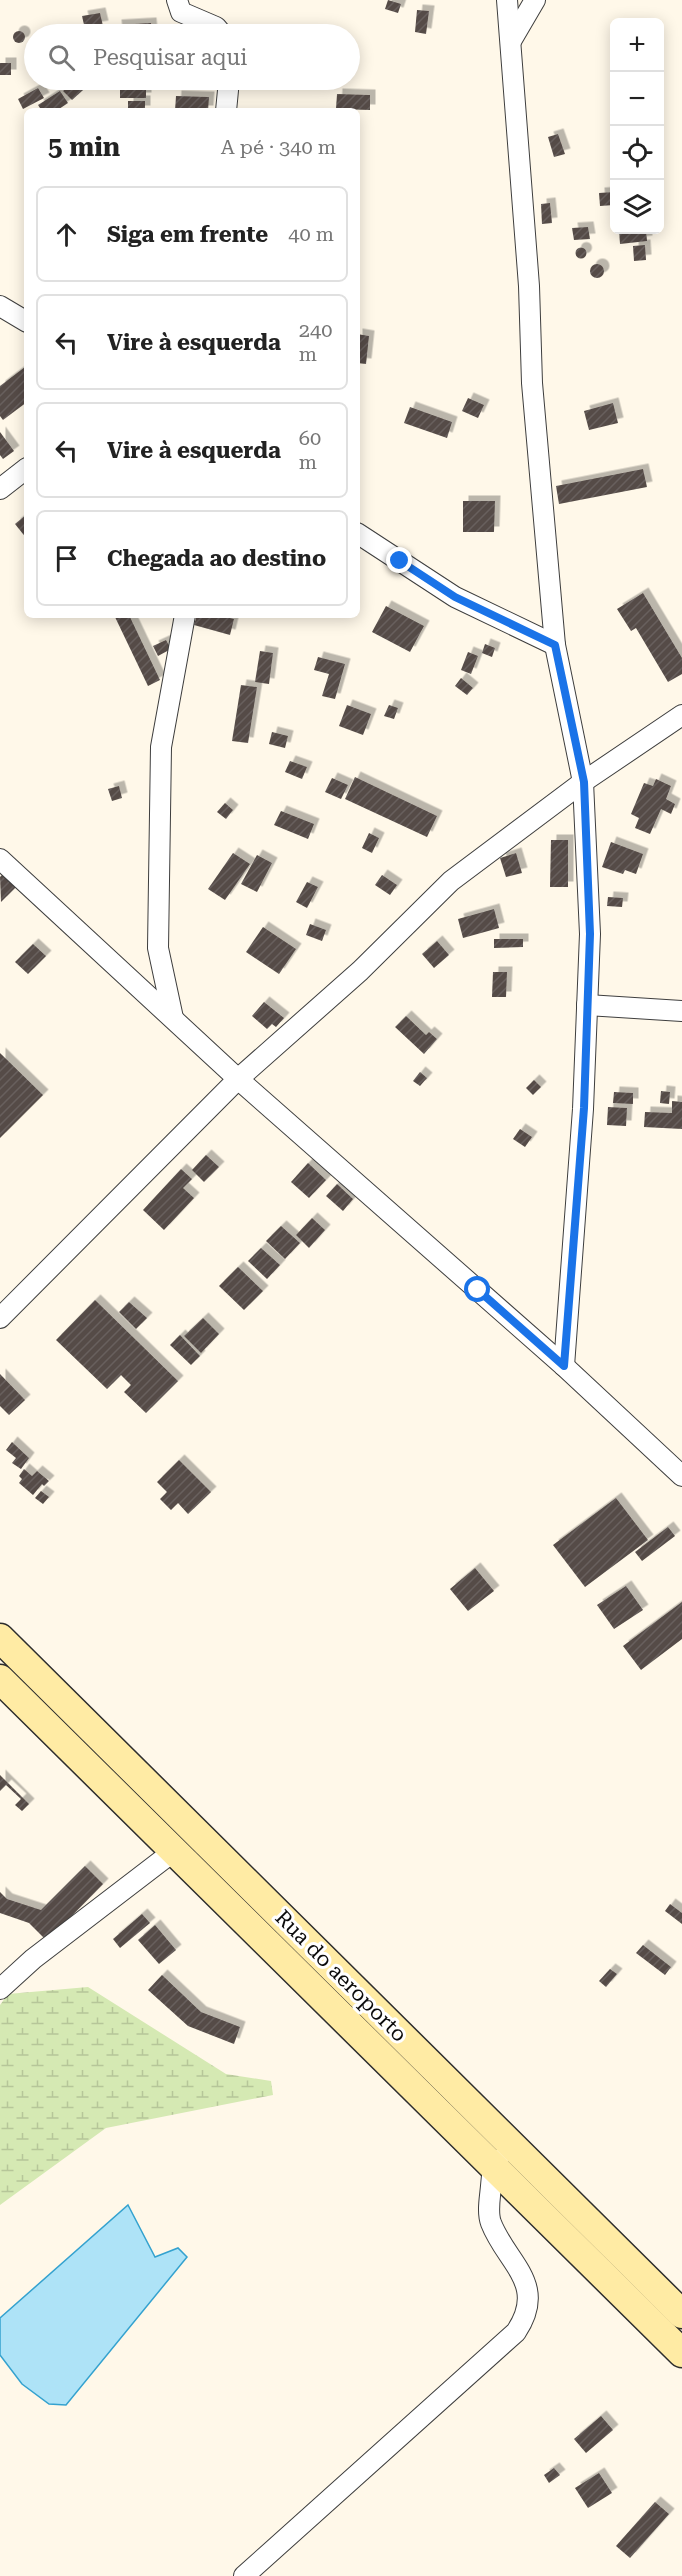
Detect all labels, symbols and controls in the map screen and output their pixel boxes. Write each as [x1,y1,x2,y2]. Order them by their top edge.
map controls [610,18,664,234]
button: + [610,18,664,72]
search box [24,24,360,90]
icon: search [45,41,78,74]
text: Pesquisar aqui [93,45,247,70]
button: − [610,72,664,126]
button: locate [610,126,664,180]
text: 5 min [48,132,120,162]
text: A pé · 340 m [221,135,336,159]
button: layers [610,180,664,234]
icon: ahead [50,218,83,251]
text: Siga em frente [107,222,268,247]
text: 40 m [288,222,334,246]
text: 240 m [299,318,332,366]
icon: left [50,326,83,359]
text: Vire à esquerda [107,330,281,355]
text: 60 m [299,426,321,474]
icon: left [50,434,83,467]
text: Vire à esquerda [107,438,281,463]
icon: arrive [50,542,83,575]
text: Chegada ao destino [107,546,326,571]
route end [386,547,412,573]
route start [464,1276,490,1302]
street label: Rua do aeroporto [270,1905,412,2047]

